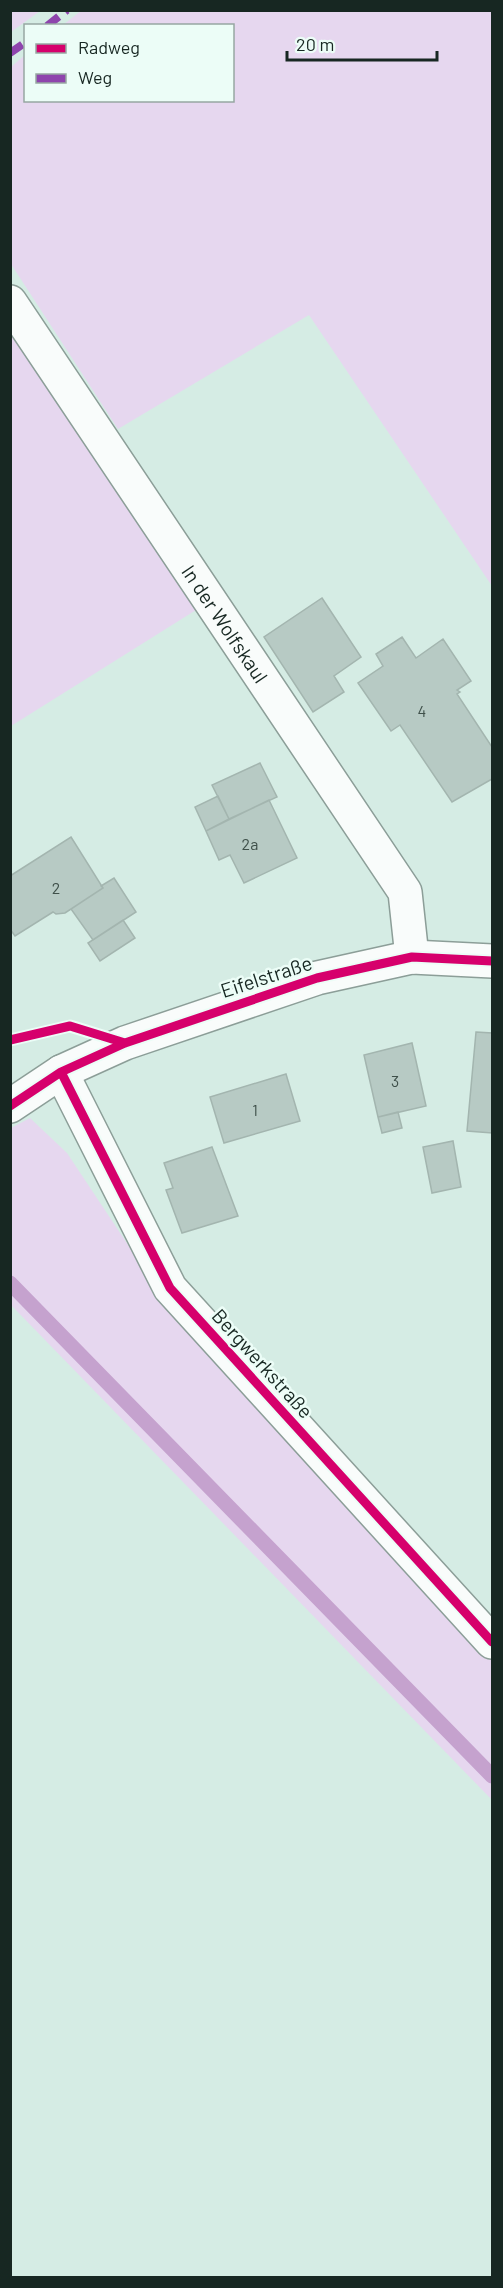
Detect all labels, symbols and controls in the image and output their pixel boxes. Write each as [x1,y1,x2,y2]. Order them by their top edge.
legend [24,24,234,102]
scale bar [287,24,437,62]
text: 20 m [296,33,334,55]
text: Radweg [78,36,140,58]
text: Weg [78,66,112,88]
street label: In der Wolfskaul [177,560,273,687]
house number: 4 [418,701,426,720]
house number: 2a [242,834,258,853]
house number: 2 [52,878,60,897]
street label: Eifelstraße [217,950,315,1002]
house number: 3 [391,1071,399,1090]
house number: 1 [252,1100,258,1119]
street label: Bergwerkstraße [208,1303,318,1423]

